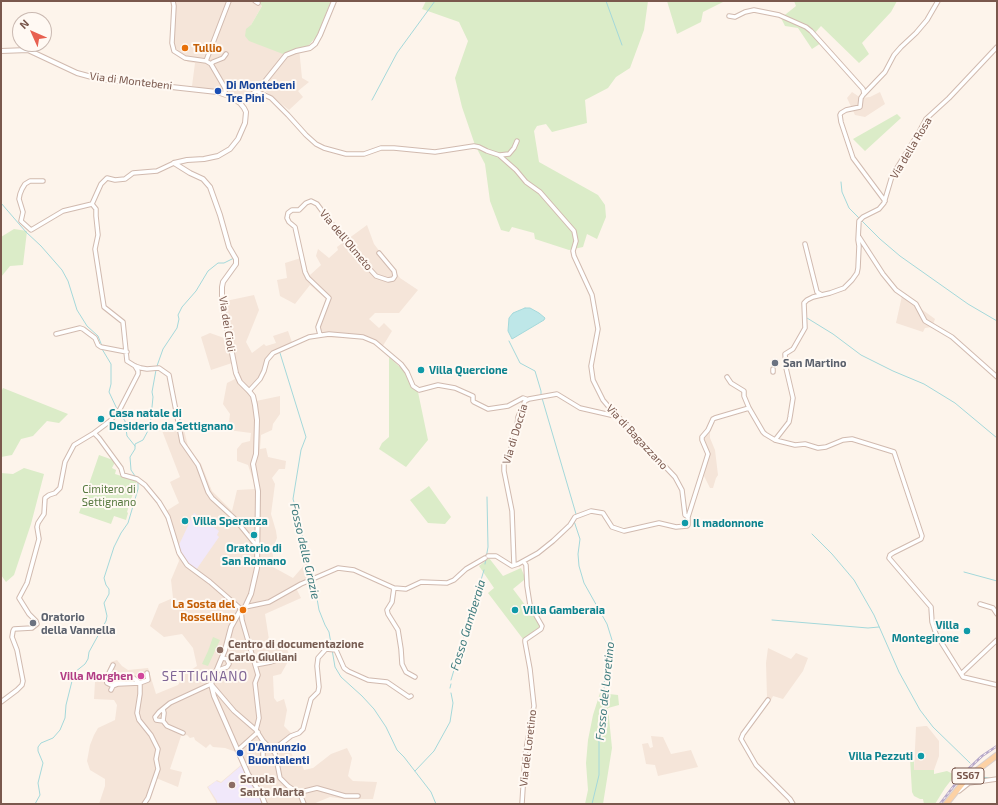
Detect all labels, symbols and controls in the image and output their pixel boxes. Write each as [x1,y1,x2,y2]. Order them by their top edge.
north arrow [12,12,52,52]
text: N [16,16,31,31]
place label: Tullio [193,41,222,55]
marker: Tullio [180,43,190,53]
street label: Via di Montebeni [89,69,173,93]
place label: Di Montebeni Tre Pini [226,78,295,104]
marker: Di Montebeni Tre Pini [213,86,223,96]
street label: Via della Rosa [887,115,935,181]
street label: Via dell'Olmeto [317,207,375,273]
street label: Via dei Cioli [216,295,238,353]
place label: San Martino [783,356,846,370]
marker: San Martino [770,358,780,368]
place label: Villa Quercione [429,363,508,377]
marker: Villa Quercione [416,365,426,375]
street label: Via di Doccia [500,402,530,466]
street label: Via di Bagazzano [603,402,671,472]
place label: Casa natale di Desiderio da Settignano [109,406,233,432]
marker: Casa natale di Desiderio da Settignano [96,414,106,424]
park label: Cimitero di Settignano [82,482,136,508]
water label: Fosso delle Grazie [287,501,323,601]
place label: Villa Speranza [193,514,268,528]
marker: Villa Speranza [180,516,190,526]
place label: Il madonnone [693,516,764,530]
marker: Il madonnone [680,518,690,528]
marker: Oratorio di San Romano [249,530,259,540]
place label: Oratorio di San Romano [222,541,286,567]
water label: Fosso Gamberaia [447,578,489,672]
place label: La Sosta del Rossellino [172,597,235,623]
place label: Villa Gamberaia [523,603,605,617]
marker: La Sosta del Rossellino [238,605,248,615]
marker: Villa Gamberaia [510,605,520,615]
place label: Oratorio della Vannella [41,610,116,636]
marker: Oratorio della Vannella [28,618,38,628]
place label: Villa Montegirone [892,618,959,644]
marker: Villa Montegirone [962,626,972,636]
place label: Centro di documentazione Carlo Giuliani [228,637,364,663]
water label: Fosso del Loretino [593,641,617,741]
marker: Centro di documentazione Carlo Giuliani [215,645,225,655]
place label: Villa Morghen [60,669,133,683]
district label: SETTIGNANO [162,669,248,685]
marker: Villa Morghen [136,671,146,681]
street label: Via del Loretino [517,709,539,787]
place label: D'Annunzio Buontalenti [248,740,309,766]
marker: D'Annunzio Buontalenti [235,748,245,758]
place label: Villa Pezzuti [848,749,913,763]
marker: Villa Pezzuti [916,751,926,761]
road number: SS67 [952,768,984,784]
place label: Scuola Santa Marta [240,772,304,798]
marker: Scuola Santa Marta [227,780,237,790]

